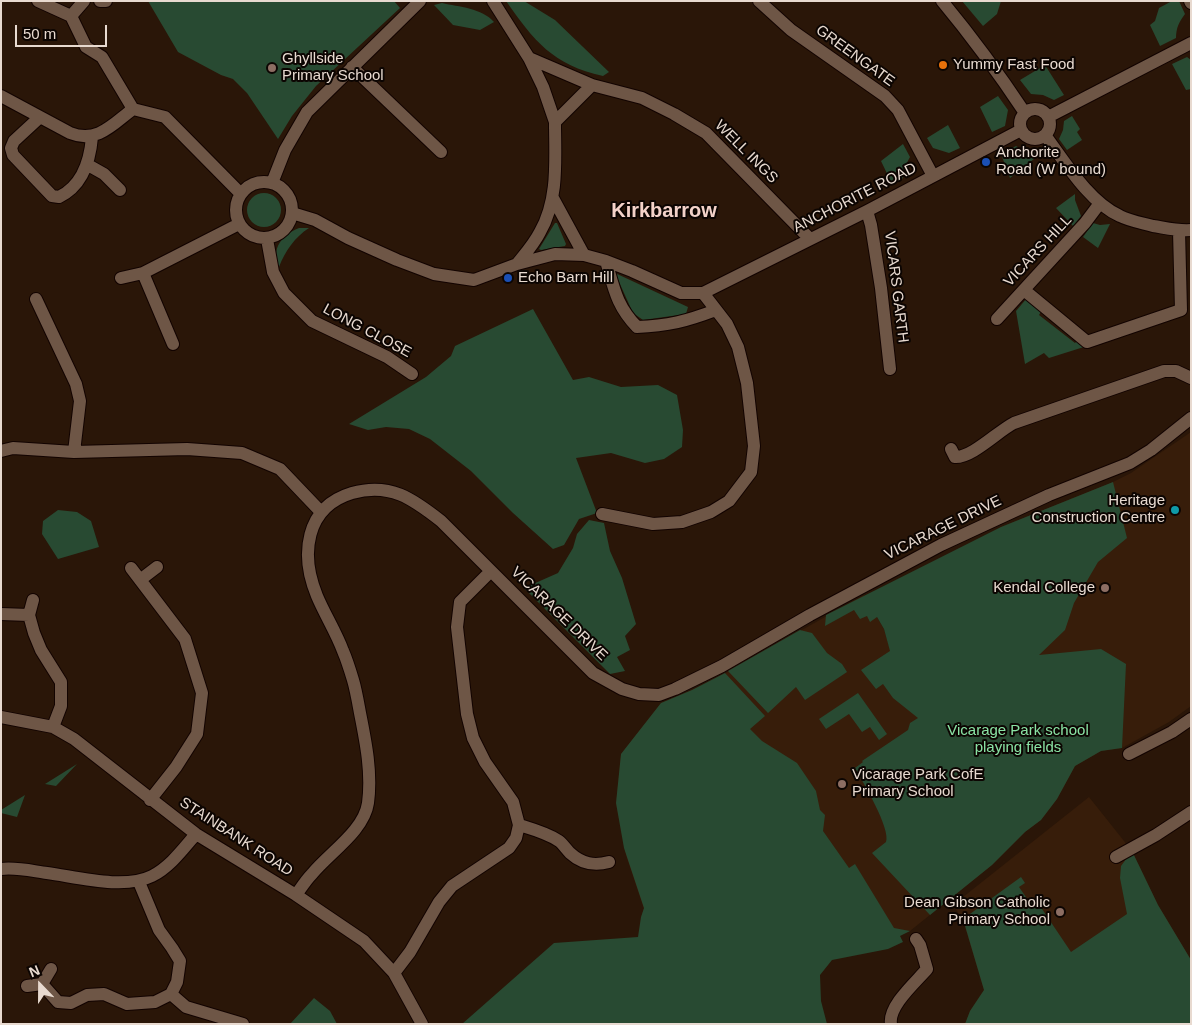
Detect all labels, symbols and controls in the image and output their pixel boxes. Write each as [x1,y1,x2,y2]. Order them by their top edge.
scale bar [18,15,110,47]
street label: GREENGATE [812,21,898,91]
text: 50 m [23,25,56,42]
place label: Ghyllside Primary School [282,50,384,85]
place label: Yummy Fast Food [953,56,1075,74]
marker: Yummy Fast Food [937,59,949,71]
marker: Ghyllside Primary School [266,62,278,74]
street label: WELL INGS [711,117,781,187]
place label: Anchorite Road (W bound) [996,144,1106,179]
marker: Anchorite Road (W bound) [980,156,992,168]
street label: ANCHORITE ROAD [790,159,920,237]
district label: Kirkbarrow [611,199,717,223]
street label: VICARS HILL [1000,211,1076,291]
street label: VICARS GARTH [880,230,912,344]
place label: Echo Barn Hill [518,269,613,287]
marker: Echo Barn Hill [502,272,514,284]
street label: LONG CLOSE [320,300,414,362]
street label: VICARAGE DRIVE [882,492,1004,564]
place label: Heritage Construction Centre [1032,492,1165,527]
marker: Heritage Construction Centre [1169,504,1181,516]
street label: VICARAGE DRIVE [507,563,611,665]
place label: Kendal College [993,579,1095,597]
marker: Kendal College [1099,582,1111,594]
park label: Vicarage Park school playing fields [947,722,1089,757]
place label: Vicarage Park CofE Primary School [852,766,983,801]
marker: Vicarage Park CofE Primary School [836,778,848,790]
street label: STAINBANK ROAD [176,794,296,880]
place label: Dean Gibson Catholic Primary School [904,894,1050,929]
marker: Dean Gibson Catholic Primary School [1054,906,1066,918]
north arrow [15,960,65,1010]
text: N [27,962,42,980]

